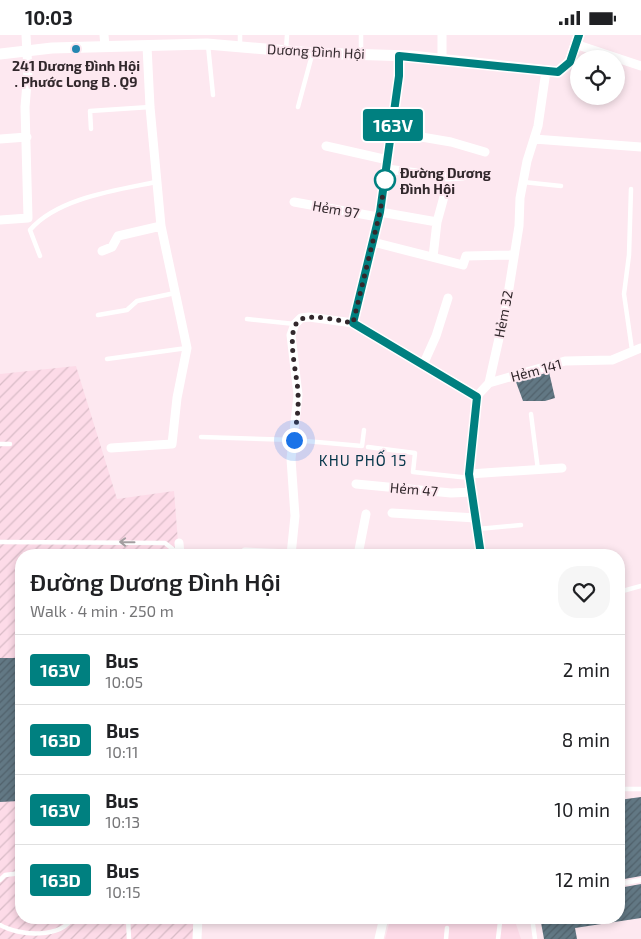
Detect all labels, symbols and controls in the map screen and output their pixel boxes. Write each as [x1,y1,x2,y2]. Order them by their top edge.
text: 10:03 [25,6,73,29]
street label: Dương Đình Hội [267,40,365,62]
marker: 241 Dương Đình Hội . Phước Long B . Q9 [70,43,82,55]
map controls [570,50,625,105]
button: locate [570,50,625,105]
place label: 241 Dương Đình Hội . Phước Long B . Q9 [12,57,140,91]
line badge: 163V [358,109,428,141]
text: 163V [373,114,413,136]
place label: Đường Dương Đình Hội [400,164,491,197]
marker: Đường Dương Đình Hội [374,169,396,191]
street label: Hẻm 97 [311,197,361,221]
street label: Hẻm 32 [490,289,516,339]
street label: Hẻm 141 [509,355,563,385]
your location [282,428,307,453]
district label: KHU PHỐ 15 [319,449,407,469]
street label: Hẻm 47 [389,478,439,500]
one-way arrow [120,538,136,547]
button: heart [558,566,610,618]
text: Đường Dương Đình Hội [30,567,281,596]
text: Walk · 4 min · 250 m [30,601,174,620]
text: Bus [105,649,139,672]
text: 2 min [563,658,610,681]
text: 163V [40,659,80,681]
text: 10:05 [105,672,143,691]
text: Bus [106,719,139,742]
text: 8 min [562,728,610,751]
text: 163D [40,729,81,751]
text: 10:11 [106,742,138,761]
text: Bus [105,789,139,812]
text: 10 min [554,798,610,821]
text: 163V [40,799,80,821]
text: 10:13 [105,812,140,831]
text: Bus [106,859,139,882]
text: 12 min [555,868,610,891]
text: 163D [40,869,81,891]
text: 10:15 [106,882,141,901]

